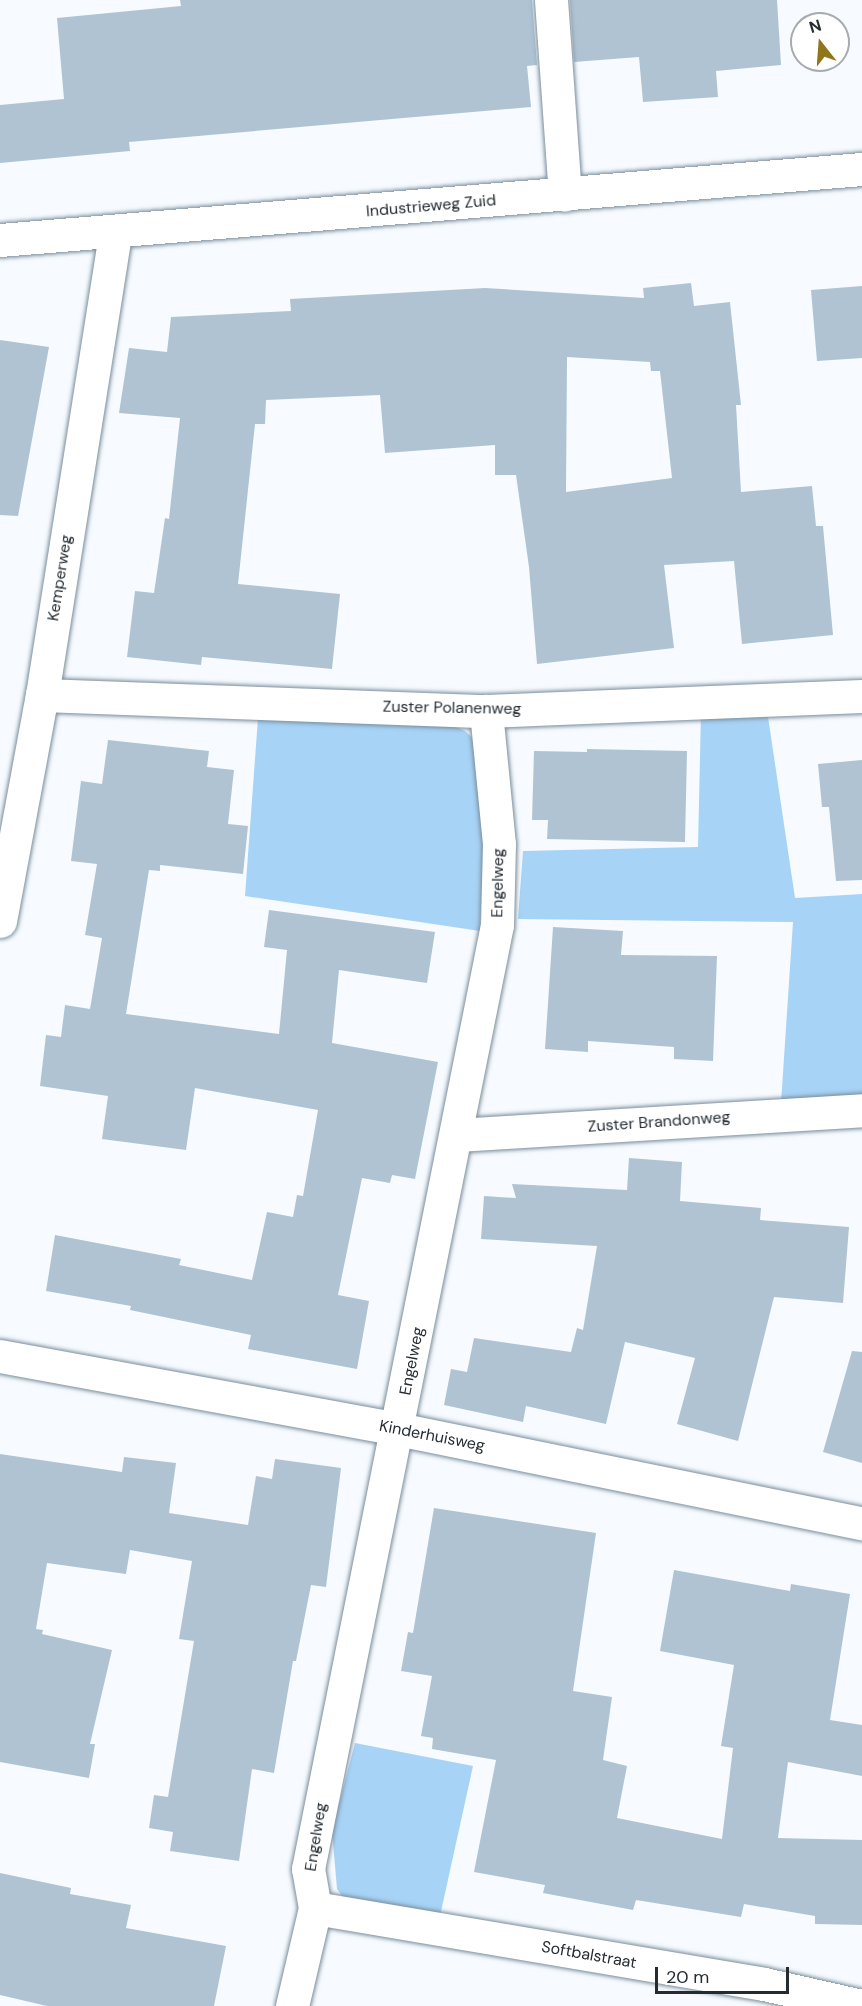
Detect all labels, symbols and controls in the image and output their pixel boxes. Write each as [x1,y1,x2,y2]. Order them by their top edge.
north arrow [790,12,850,72]
text: N [807,14,824,38]
street label: Industrieweg Zuid [365,191,497,221]
street label: Kemperweg [44,534,76,622]
street label: Zuster Polanenweg [382,697,522,719]
street label: Engelweg [488,848,508,918]
street label: Zuster Brandonweg [587,1107,731,1137]
street label: Engelweg [396,1325,428,1397]
street label: Kinderhuisweg [378,1416,486,1456]
street label: Engelweg [301,1801,331,1873]
street label: Softbalstraat [540,1937,638,1973]
scale bar [658,1955,792,1993]
text: 20 m [666,1965,709,1989]

